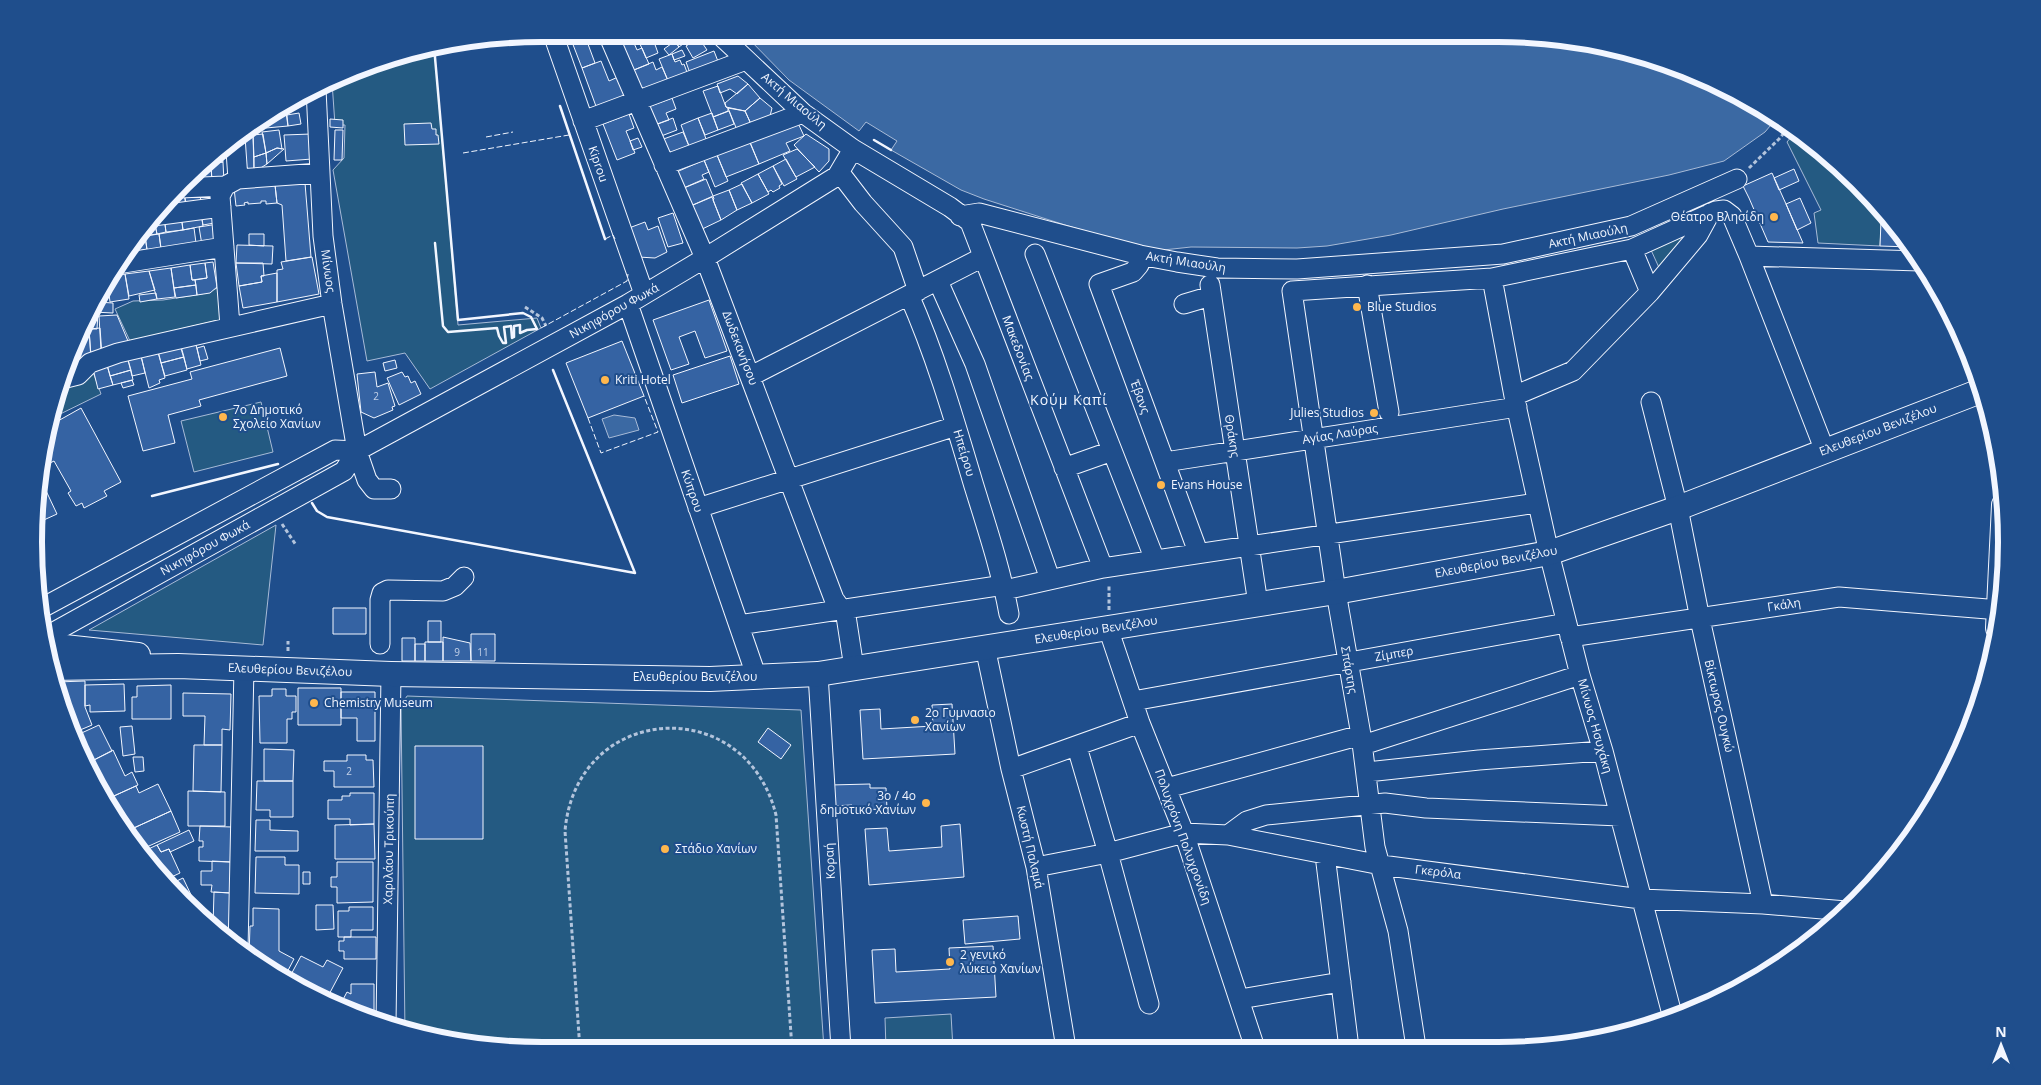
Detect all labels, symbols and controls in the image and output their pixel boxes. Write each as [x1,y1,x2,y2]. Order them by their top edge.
street label: Ακτή Μιαούλη [758,68,831,133]
street label: Kiprou [584,143,613,184]
place label: Θέατρο Βλησίδη [1671,208,1764,225]
marker: Θέατρο Βλησίδη [1768,211,1780,223]
street label: Ακτή Μιαούλη [1547,219,1629,252]
street label: Ακτή Μιαούλη [1145,247,1227,276]
street label: Μίνωος [317,248,340,294]
street label: Νικηφόρου Φωκά [566,279,662,342]
place label: Blue Studios [1367,298,1437,315]
marker: Blue Studios [1351,301,1363,313]
street label: Δωδεκανήσου [718,308,762,388]
street label: Μακεδονίας [998,313,1039,383]
place label: Kriti Hotel [615,371,671,388]
marker: Kriti Hotel [599,374,611,386]
street label: Έβανς [1126,377,1154,416]
house number: 2 [373,389,379,403]
district label: Κούμ Καπί [1030,390,1108,409]
street label: Ελευθερίου Βενιζέλου [1817,399,1939,460]
place label: 7ο Δημοτικό Σχολείο Χανίων [233,401,321,432]
place label: Julies Studios [1289,404,1364,421]
marker: Julies Studios [1368,407,1380,419]
marker: 7ο Δημοτικό Σχολείο Χανίων [217,411,229,423]
street label: Θράκης [1221,413,1244,459]
street label: Αγίας Λαύρας [1301,419,1379,448]
street label: Ηπείρου [949,427,980,478]
street label: Κύπρου [677,467,708,515]
place label: Evans House [1171,476,1243,493]
marker: Evans House [1155,479,1167,491]
street label: Νικηφόρου Φωκά [157,516,253,579]
street label: Ελευθερίου Βενιζέλου [1433,541,1559,582]
street label: Γκάλη [1766,593,1802,616]
street label: Ελευθερίου Βενιζέλου [1033,611,1159,648]
street label: Ζίμπερ [1373,642,1415,665]
house number: 9 [454,645,460,659]
house number: 11 [477,645,489,659]
street label: Σπάρτης [1337,645,1362,695]
street label: Βίκτωρος Ουγκώ [1701,658,1738,754]
street label: Ελευθερίου Βενιζέλου [228,659,352,680]
street label: Ελευθερίου Βενιζέλου [633,668,757,685]
street label: Μίνωος Ησυχάκη [1574,677,1617,775]
place label: Chemistry Museum [324,694,433,711]
marker: Chemistry Museum [308,697,320,709]
place label: 2ο Γυμνασιο Χανίων [925,704,996,735]
marker: 2ο Γυμνασιο Χανίων [909,714,921,726]
house number: 2 [346,764,352,778]
street label: Πολυχρόνη Πολυχρονίδη [1151,767,1216,907]
place label: 3ο / 4ο δημοτικό Χανίων [820,787,916,818]
street label: Χαριλάου Τρικούπη [379,793,398,905]
marker: 3ο / 4ο δημοτικό Χανίων [920,797,932,809]
street label: Κωστή Παλαμά [1013,804,1048,891]
place label: Στάδιο Χανίων [675,840,757,857]
street label: Κοραή [820,842,839,880]
marker: Στάδιο Χανίων [659,843,671,855]
street label: Γκερόλα [1414,860,1463,883]
place label: 2 γενικό λύκειο Χανίων [959,946,1041,977]
marker: 2 γενικό λύκειο Χανίων [944,956,956,968]
north arrow [1976,1020,2026,1070]
text: N [1995,1022,2007,1041]

